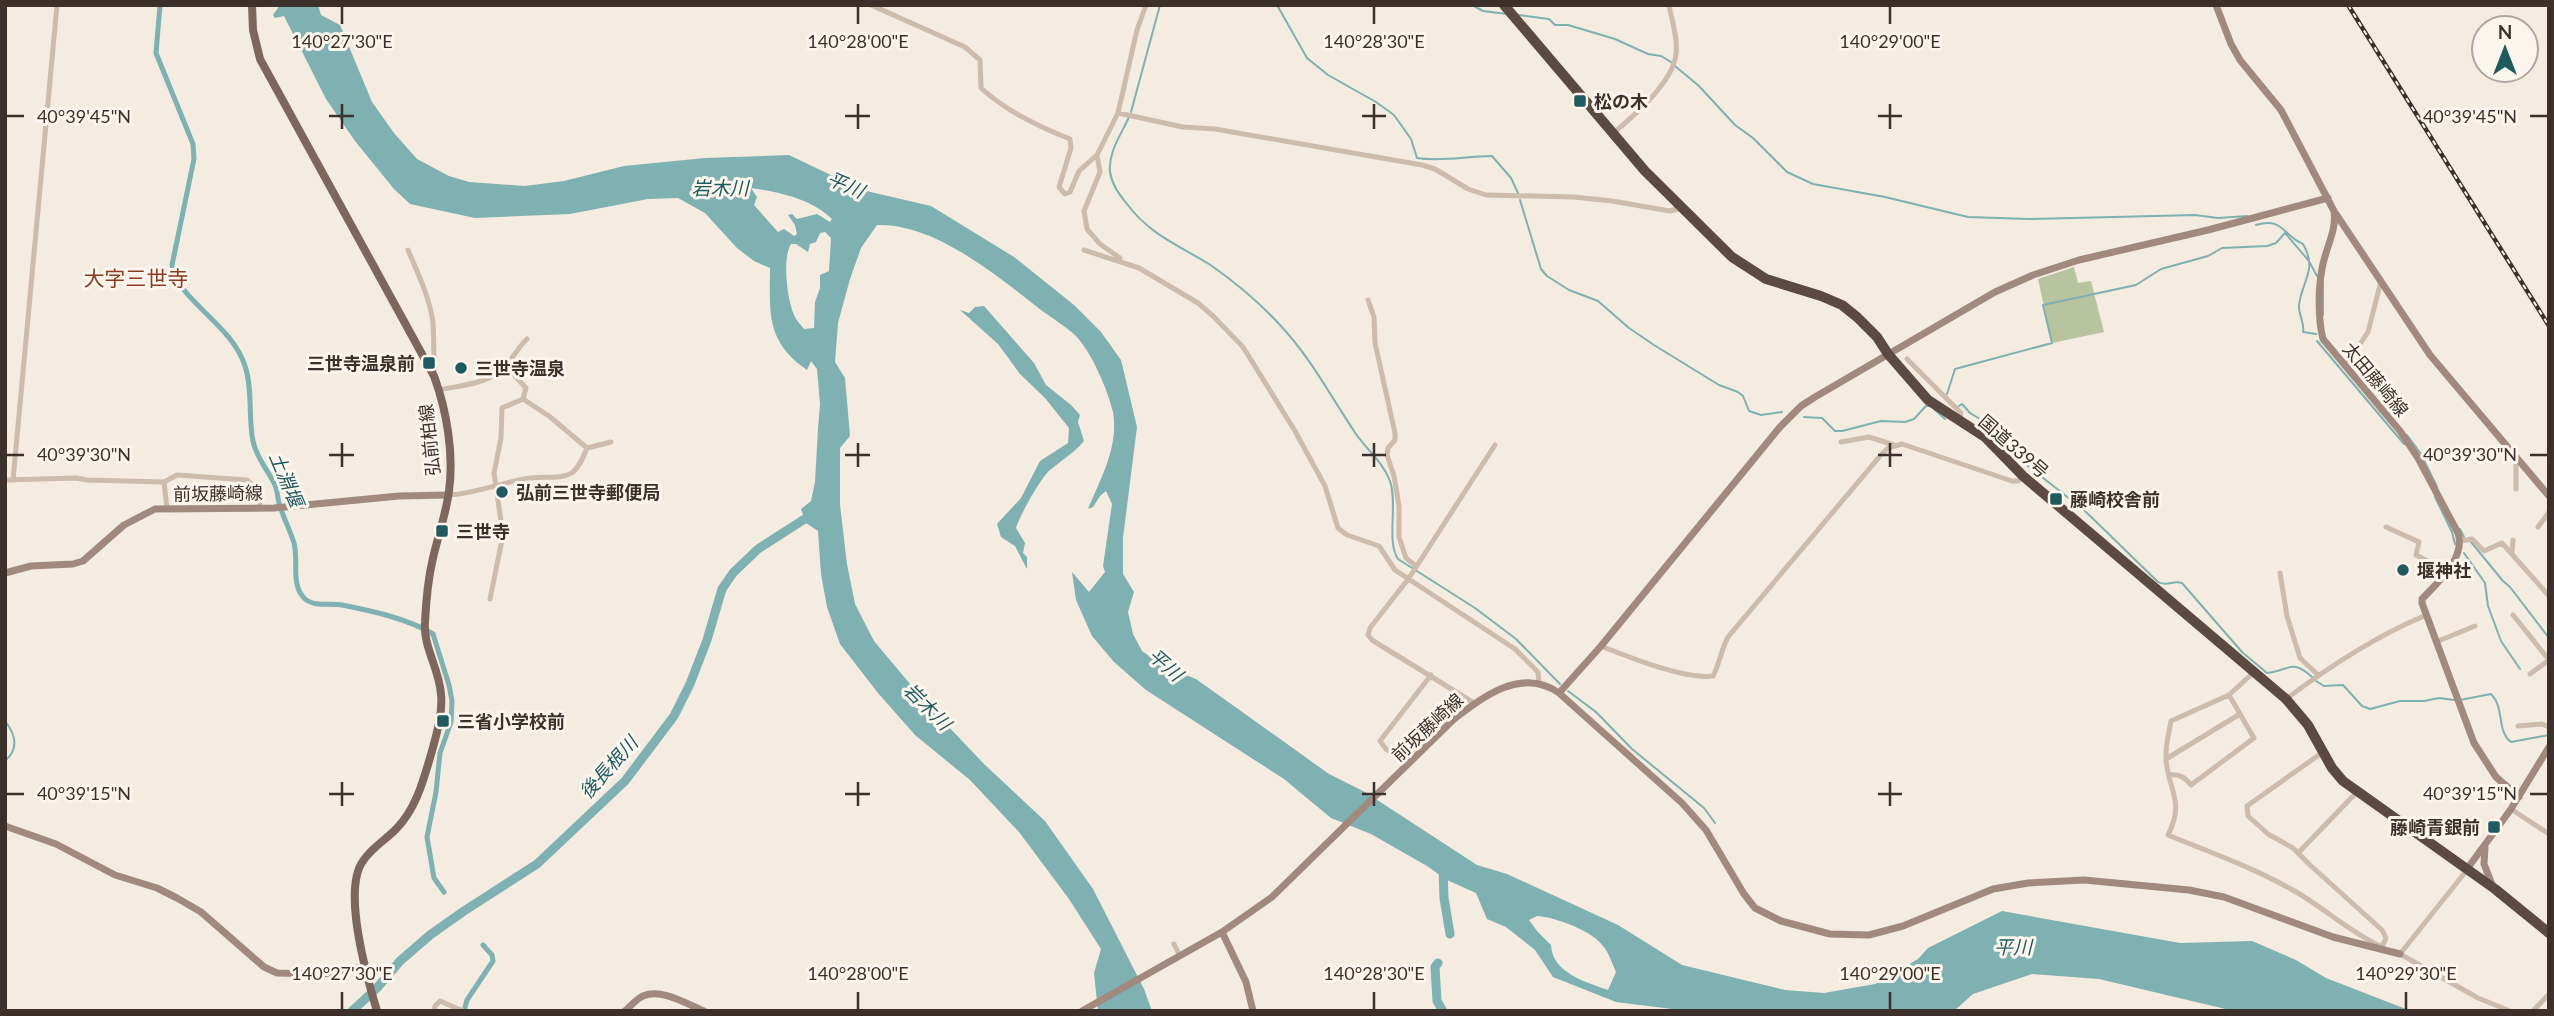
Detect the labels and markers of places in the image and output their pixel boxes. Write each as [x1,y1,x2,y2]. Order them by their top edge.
place label: 松の木 [1594,90,1648,112]
marker: 松の木 [1572,93,1588,109]
place label: 三世寺温泉前 [307,352,415,374]
marker: 三世寺温泉前 [421,355,437,371]
place label: 三世寺温泉 [475,357,565,379]
marker: 三世寺温泉 [453,360,469,376]
place label: 弘前三世寺郵便局 [516,481,660,503]
marker: 弘前三世寺郵便局 [494,484,510,500]
place label: 藤崎校舎前 [2070,488,2160,510]
marker: 藤崎校舎前 [2048,491,2064,507]
place label: 三世寺 [456,520,510,542]
marker: 三世寺 [434,523,450,539]
place label: 堰神社 [2417,559,2471,581]
marker: 堰神社 [2395,562,2411,578]
place label: 三省小学校前 [457,710,565,732]
marker: 三省小学校前 [435,713,451,729]
place label: 藤崎青銀前 [2390,816,2480,838]
marker: 藤崎青銀前 [2486,819,2502,835]

